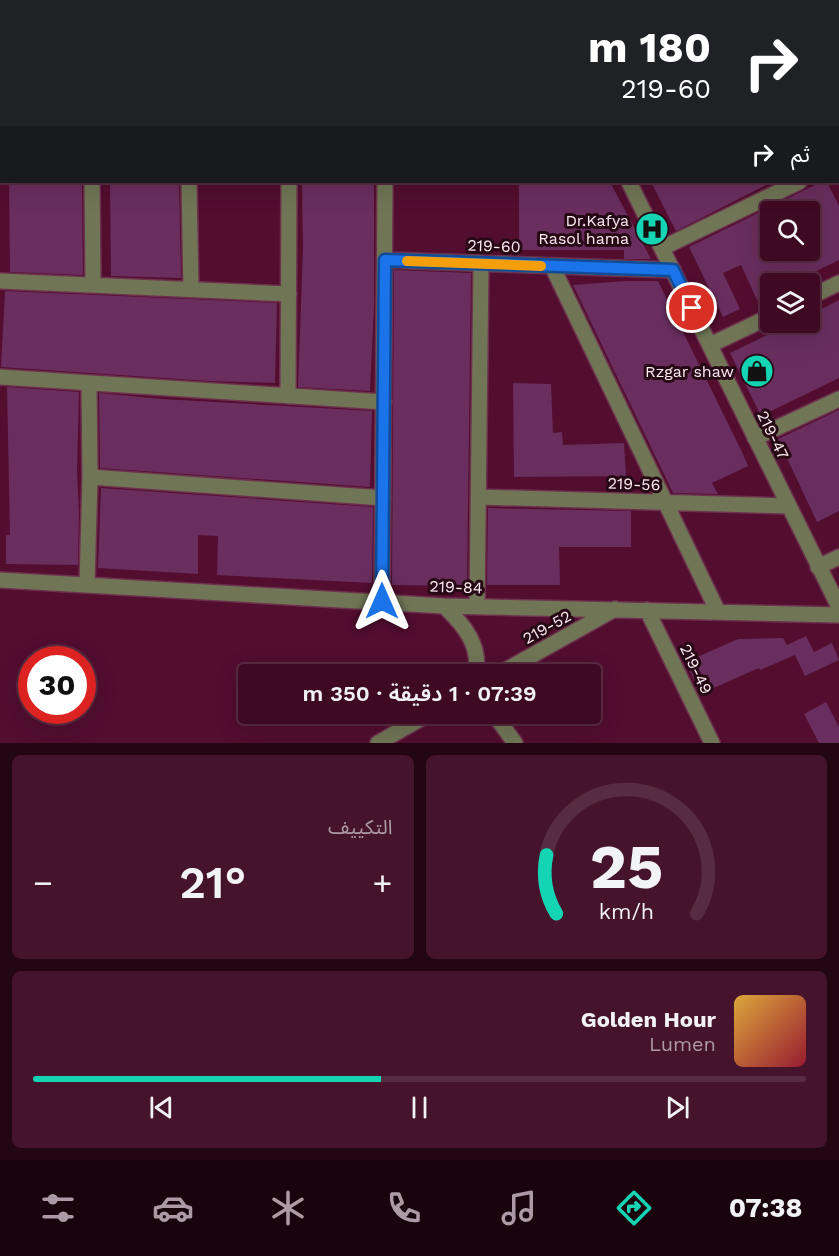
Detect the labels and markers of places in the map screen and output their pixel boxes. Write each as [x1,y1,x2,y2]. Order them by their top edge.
place label: Dr.Kafya Rasol hama [538,211,629,248]
hospital icon: Dr.Kafya Rasol hama [634,211,670,247]
pin [666,282,717,333]
shop icon: Rzgar shaw [739,353,775,389]
place label: Rzgar shaw [645,362,734,381]

